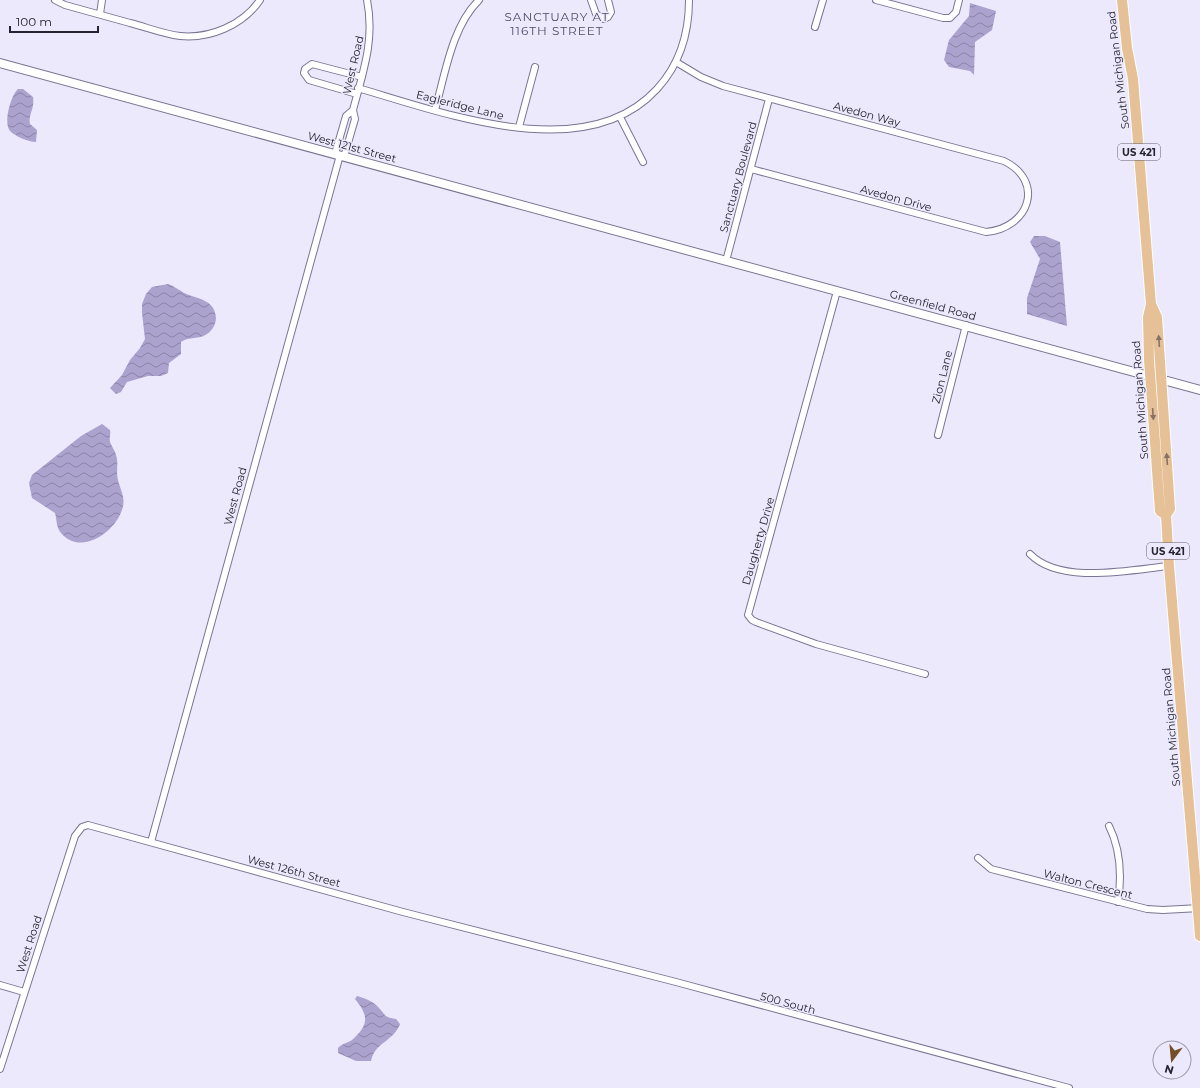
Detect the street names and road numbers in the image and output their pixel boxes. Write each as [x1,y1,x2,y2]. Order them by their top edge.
street label: South Michigan Road [1104,10,1132,130]
street label: West Road [339,34,367,96]
street label: Eagleridge Lane [415,87,506,123]
street label: Avedon Way [832,98,902,130]
street label: Sanctuary Boulevard [716,120,760,234]
street label: West 121st Street [306,128,398,166]
road number: US 421 [1118,144,1160,160]
street label: Avedon Drive [859,182,934,214]
street label: Greenfield Road [888,287,978,323]
street label: South Michigan Road [1129,340,1151,460]
street label: Zion Lane [929,349,955,405]
street label: West Road [221,465,249,527]
street label: Daugherty Drive [739,495,777,587]
road number: US 421 [1147,543,1189,559]
street label: South Michigan Road [1159,667,1183,787]
street label: West 126th Street [246,852,343,890]
street label: Walton Crescent [1042,866,1134,902]
street label: West Road [13,913,45,975]
street label: 500 South [759,989,817,1017]

